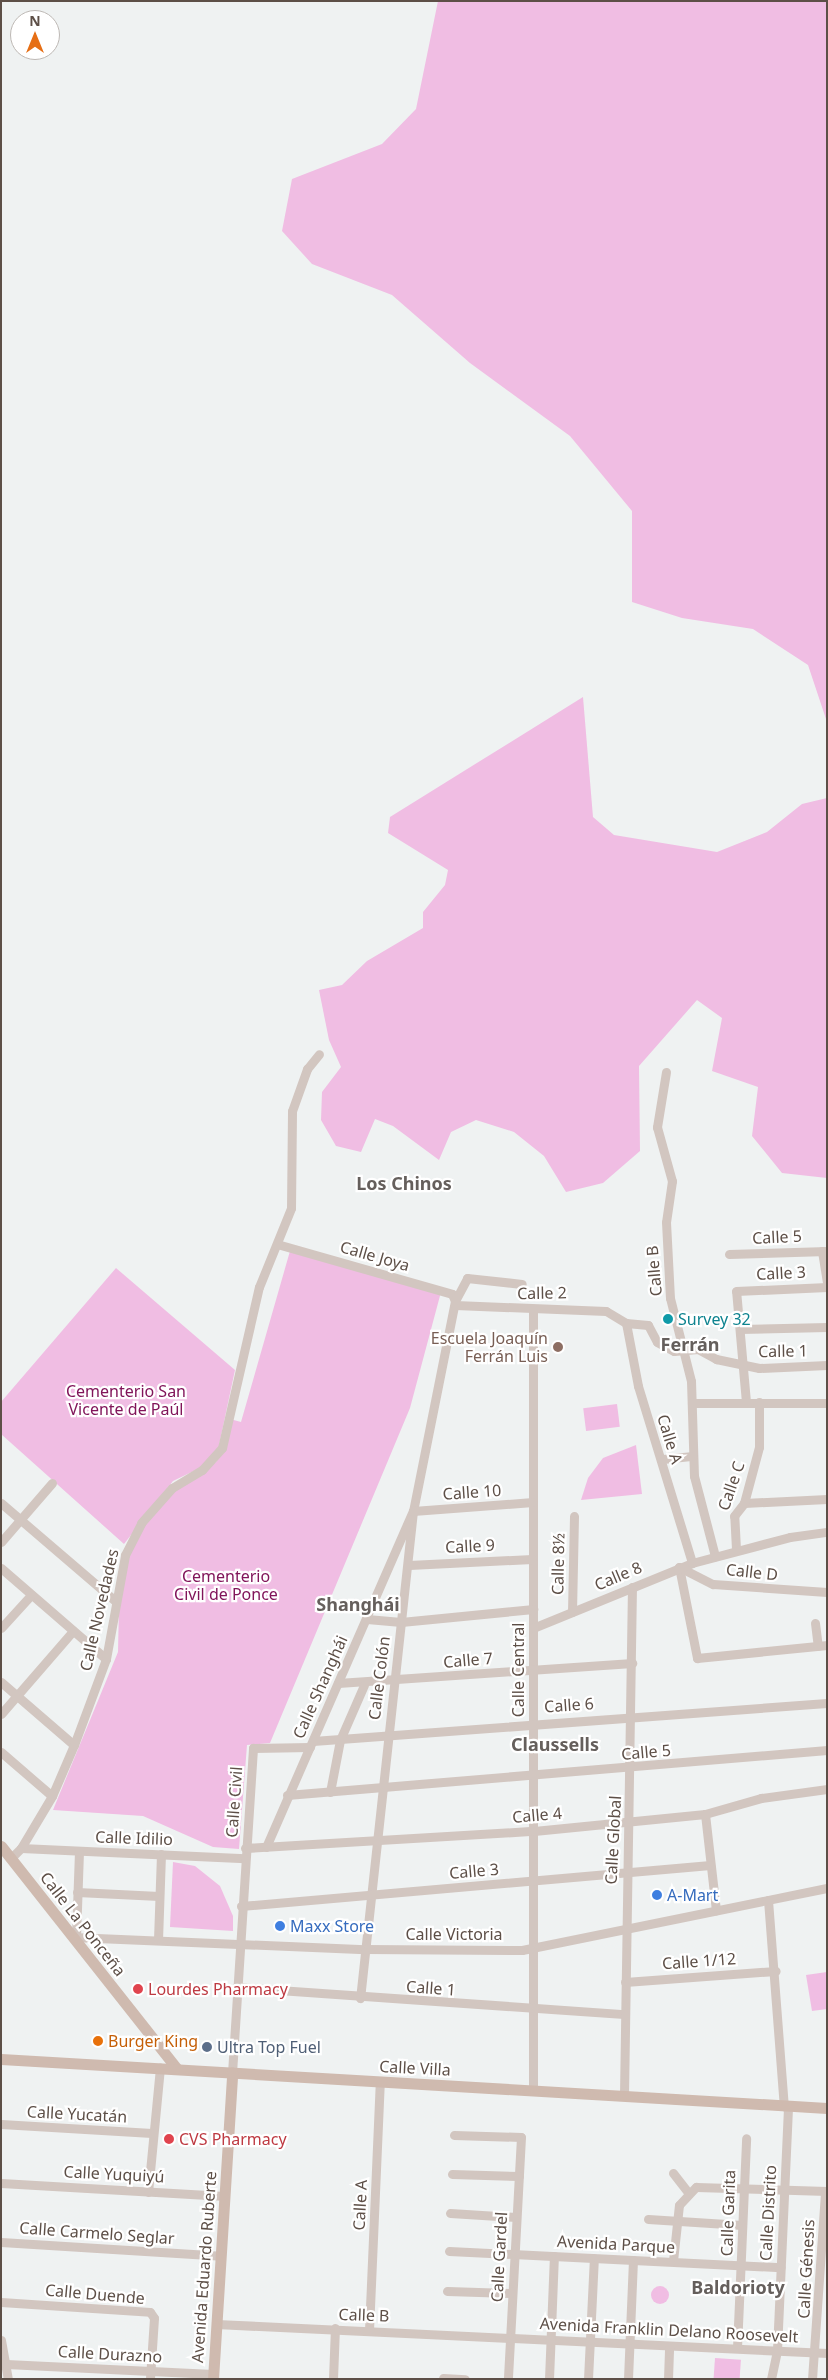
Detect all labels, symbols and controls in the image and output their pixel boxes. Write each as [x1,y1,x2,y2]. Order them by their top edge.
north arrow [10,10,60,60]
text: N [29,11,41,30]
district label: Los Chinos [356,1172,452,1194]
street label: Calle 5 [752,1226,802,1248]
street label: Calle Joya [338,1237,412,1275]
street label: Calle B [642,1245,666,1297]
street label: Calle 3 [756,1262,806,1284]
street label: Calle 2 [517,1283,567,1303]
place label: Survey 32 [678,1309,751,1329]
marker: Survey 32 [662,1313,674,1325]
place label: Escuela Joaquín Ferrán Luis [431,1328,548,1366]
district label: Ferrán [661,1333,719,1355]
marker: Escuela Joaquín Ferrán Luis [552,1341,564,1353]
street label: Calle 1 [758,1341,808,1361]
park label: Cementerio San Vicente de Paúl [66,1381,186,1419]
street label: Calle A [653,1412,687,1466]
street label: Calle C [714,1459,748,1513]
street label: Calle 10 [442,1480,502,1504]
street label: Calle 8½ [548,1533,568,1595]
street label: Calle 9 [445,1535,495,1557]
street label: Calle Novedades [76,1547,122,1673]
street label: Calle 8 [591,1557,645,1595]
street label: Calle D [725,1560,779,1584]
park label: Cementerio Civil de Ponce [174,1566,278,1604]
district label: Shanghái [316,1593,400,1615]
street label: Calle Central [508,1623,528,1717]
street label: Calle Shanghái [289,1632,351,1742]
street label: Calle Colón [364,1635,394,1721]
street label: Calle 7 [442,1648,494,1672]
street label: Calle 6 [544,1694,594,1716]
district label: Claussells [511,1733,599,1755]
street label: Calle 5 [620,1740,672,1764]
street label: Calle Civil [222,1766,246,1838]
street label: Calle Global [601,1795,625,1885]
street label: Calle 4 [511,1803,563,1827]
street label: Calle Idilio [95,1827,173,1849]
street label: Calle 3 [448,1859,500,1883]
street label: Calle La Ponceña [36,1868,130,1980]
place label: A-Mart [667,1885,718,1905]
marker: A-Mart [651,1889,663,1901]
place label: Maxx Store [290,1916,374,1936]
marker: Maxx Store [274,1920,286,1932]
street label: Calle Victoria [405,1924,503,1944]
street label: Calle 1/12 [661,1949,737,1973]
street label: Calle 1 [406,1977,456,1999]
place label: Lourdes Pharmacy [148,1979,288,1999]
marker: Lourdes Pharmacy [132,1983,144,1995]
place label: Burger King [108,2031,198,2051]
marker: Burger King [92,2035,104,2047]
place label: Ultra Top Fuel [217,2037,321,2057]
marker: Ultra Top Fuel [201,2041,213,2053]
street label: Calle Villa [379,2057,451,2079]
street label: Calle Yucatán [26,2102,128,2126]
place label: CVS Pharmacy [179,2129,287,2149]
marker: CVS Pharmacy [163,2133,175,2145]
street label: Calle Yuquiyú [63,2162,165,2186]
street label: Calle Distrito [756,2165,780,2261]
street label: Calle Garita [717,2169,739,2257]
street label: Avenida Eduardo Ruberte [188,2171,220,2363]
street label: Calle A [349,2179,371,2231]
street label: Calle Gardel [487,2211,511,2303]
street label: Calle Carmelo Seglar [19,2218,175,2248]
street label: Calle Génesis [794,2219,818,2319]
street label: Avenida Parque [557,2231,675,2257]
district label: Baldorioty [691,2276,785,2298]
street label: Calle Duende [44,2280,146,2308]
street label: Calle B [338,2305,390,2325]
street label: Avenida Franklin Delano Roosevelt [539,2314,799,2346]
street label: Calle Durazno [57,2342,163,2366]

